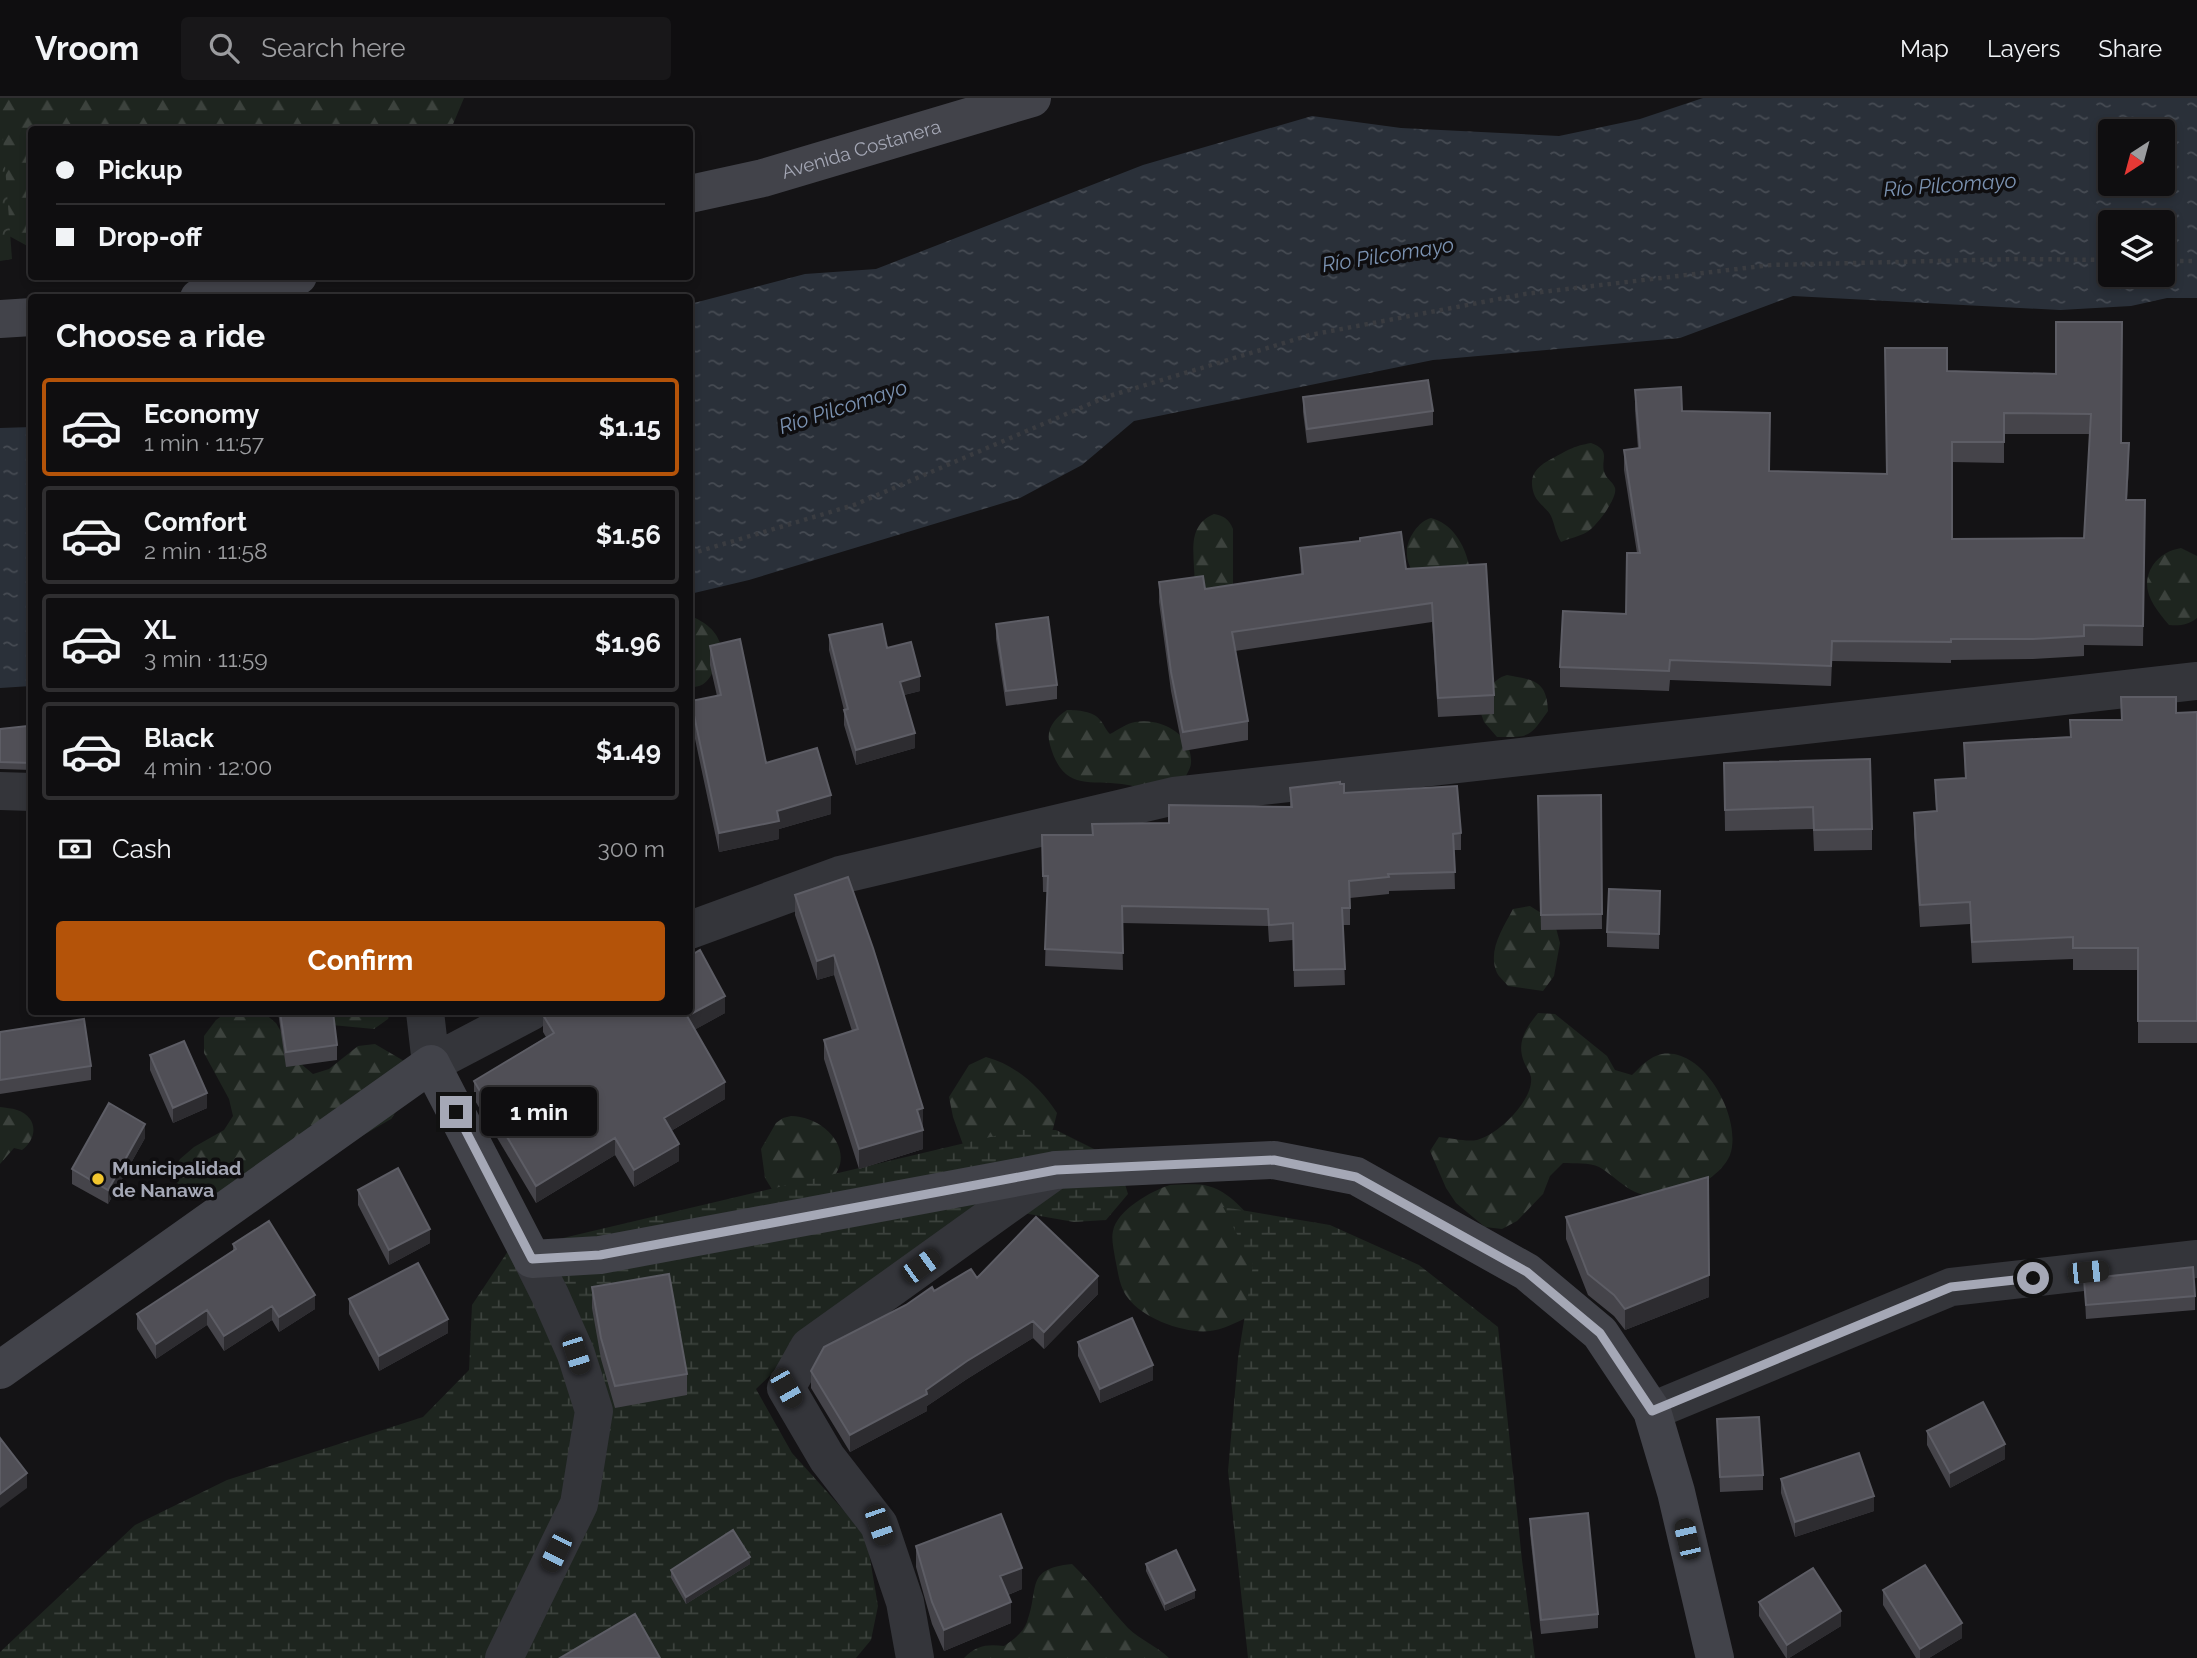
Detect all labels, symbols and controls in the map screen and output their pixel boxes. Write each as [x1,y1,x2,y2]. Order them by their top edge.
search box [181,17,671,80]
text: Vroom [35,29,139,68]
icon: search [205,29,243,67]
text: Search here [261,33,406,63]
text: Map [1900,34,1949,63]
text: Layers [1987,34,2060,63]
text: Share [2098,34,2162,63]
street label: Avenida Costanera [779,115,943,183]
north arrow [2098,119,2175,196]
map controls [2098,119,2175,287]
text: Pickup [98,155,183,185]
water label: Río Pilcomayo [1883,167,2017,202]
button: layers [2098,210,2175,287]
text: Drop-off [98,222,202,252]
water label: Río Pilcomayo [1320,232,1456,277]
text: Choose a ride [56,317,265,354]
water label: Río Pilcomayo [776,374,910,439]
icon: car [60,396,123,459]
text: Economy [144,399,259,429]
text: $1.15 [599,412,661,442]
text: 1 min · 11:57 [144,429,264,456]
icon: car [60,504,123,567]
text: Comfort [144,507,247,537]
text: $1.56 [596,520,661,550]
text: 2 min · 11:58 [144,537,268,564]
icon: car [60,612,123,675]
text: XL [144,615,176,645]
text: $1.96 [595,628,661,658]
text: 3 min · 11:59 [144,645,268,672]
icon: car [60,720,123,783]
text: Black [144,723,214,753]
text: $1.49 [596,736,661,766]
text: 4 min · 12:00 [144,753,272,780]
icon: cash [56,830,94,868]
text: Cash [112,834,172,864]
text: 300 m [598,835,665,862]
button: Confirm [56,921,665,1001]
callout: 1 min [480,1088,596,1136]
route end [440,1096,472,1128]
text: 1 min [510,1098,568,1125]
place label: Municipalidad de Nanawa [112,1157,241,1201]
marker: Municipalidad de Nanawa [90,1171,106,1187]
car [898,1245,945,1287]
car [2067,1259,2110,1285]
route start [2017,1262,2049,1294]
car [560,1331,593,1377]
car [767,1365,806,1411]
car [863,1502,896,1548]
car [1673,1516,1702,1562]
car [538,1529,575,1575]

